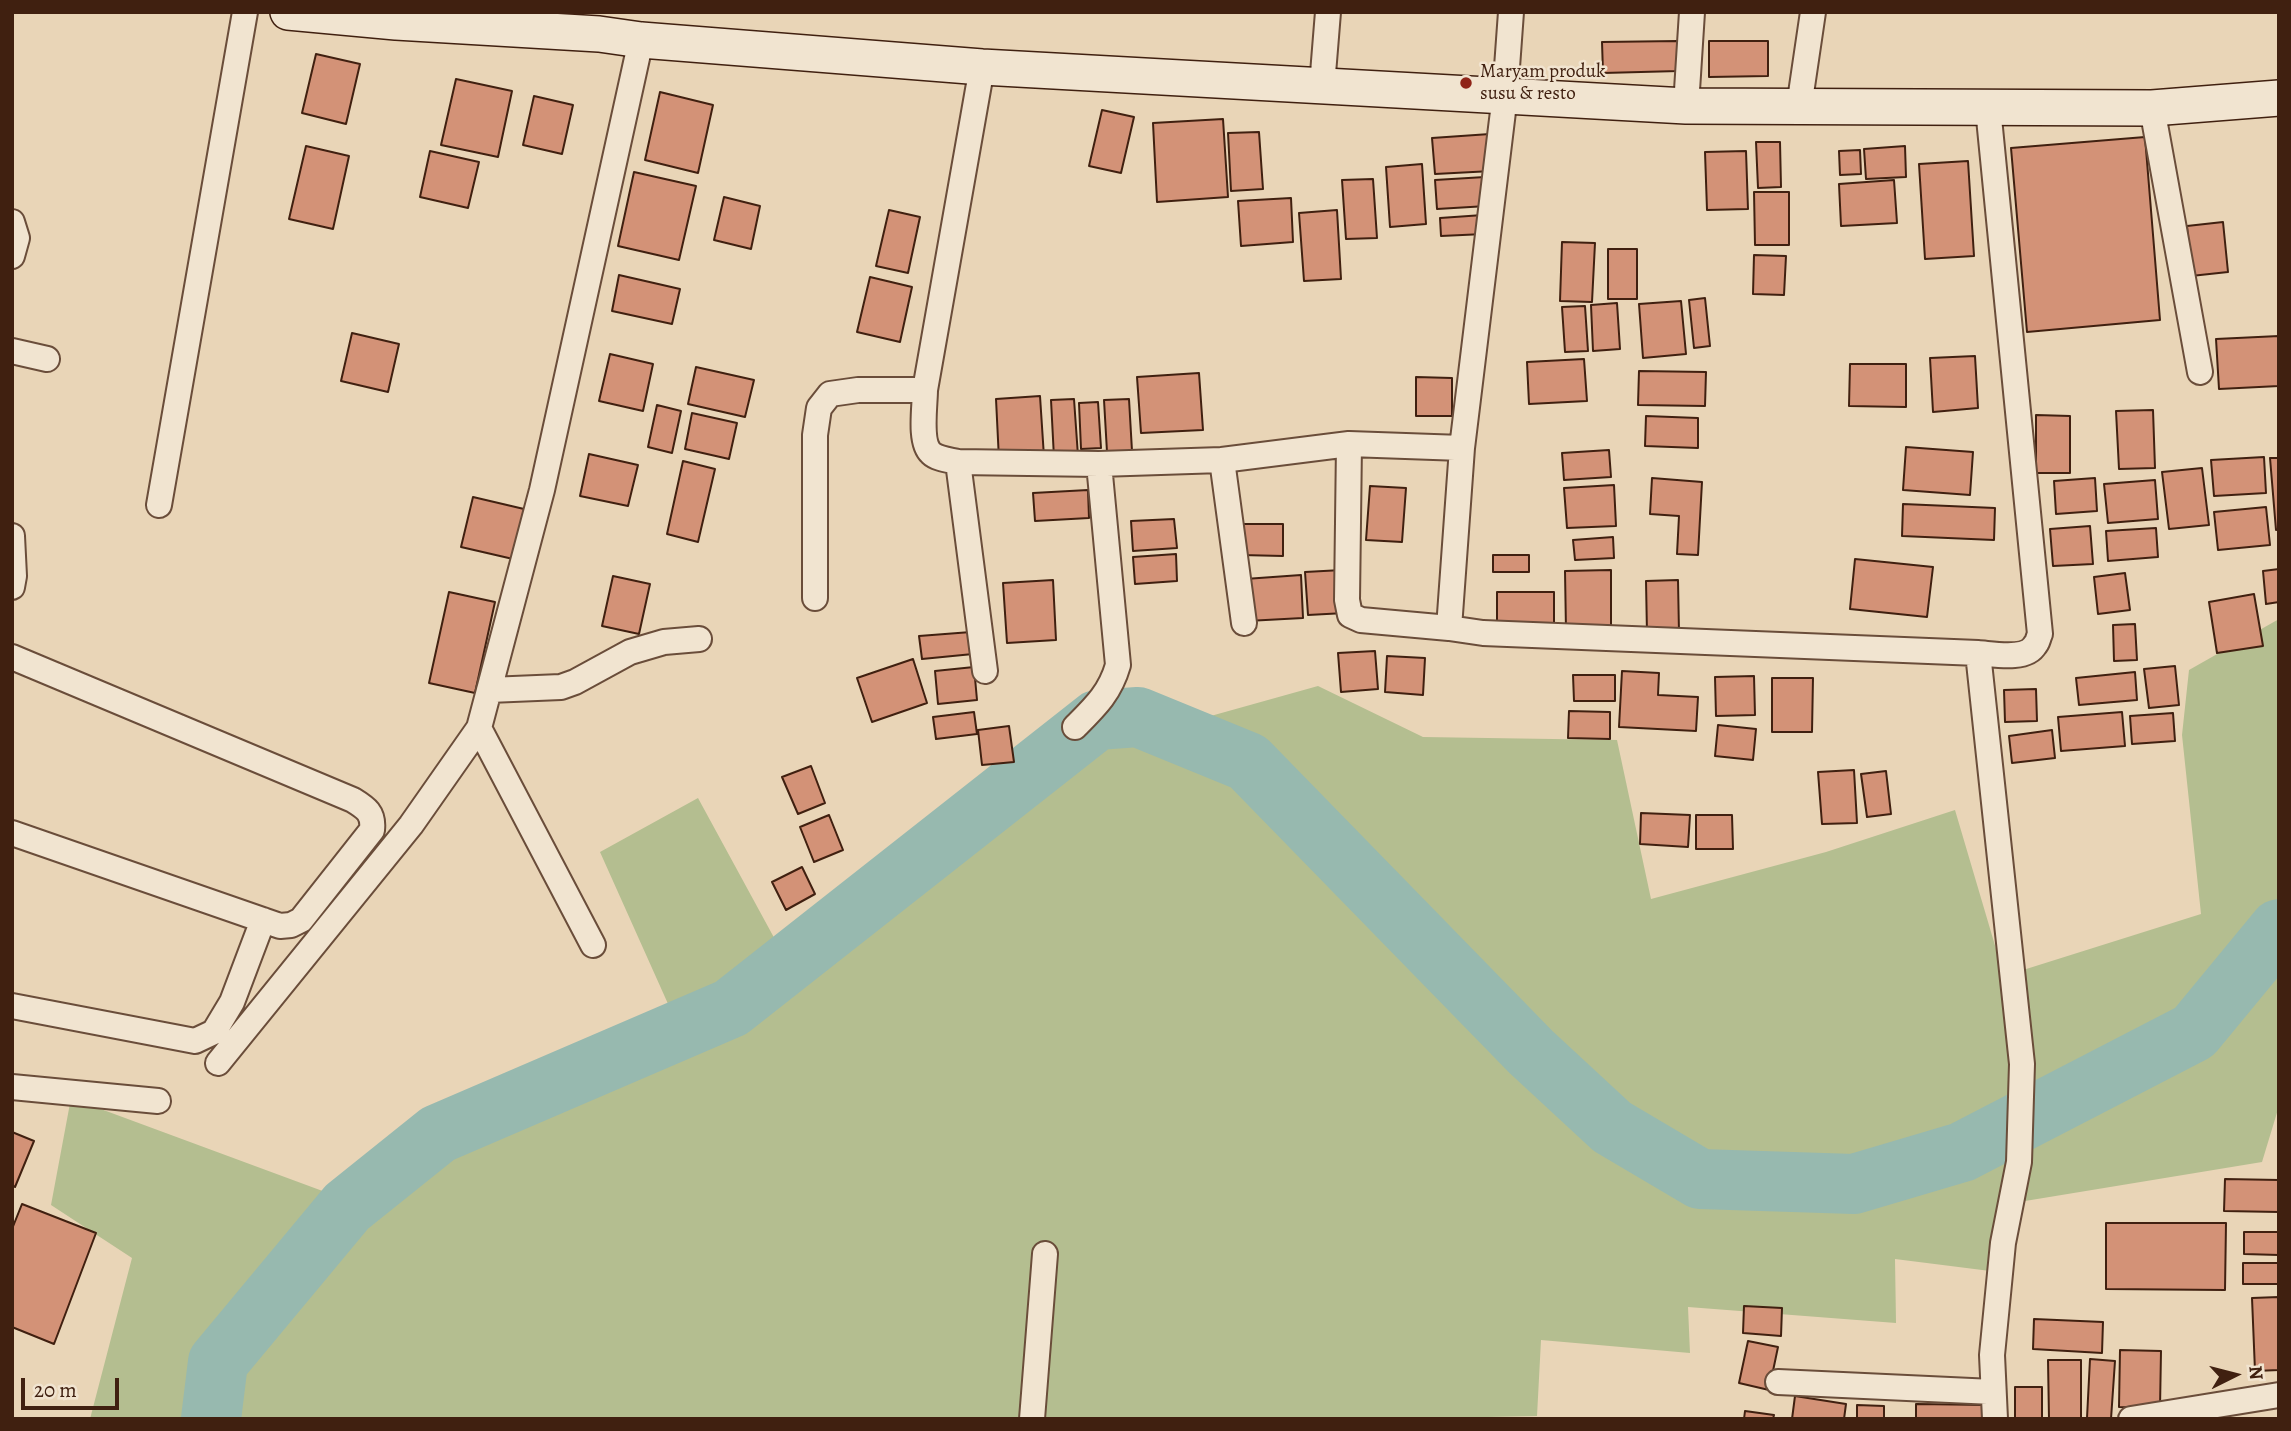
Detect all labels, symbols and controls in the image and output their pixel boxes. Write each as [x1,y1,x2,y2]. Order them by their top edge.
place label: Maryam produk susu & resto [1480,61,1605,105]
marker: Maryam produk susu & resto [1458,75,1474,91]
north arrow [2200,1340,2270,1410]
scale bar [24,1364,122,1408]
text: N [2242,1365,2270,1381]
text: 20 m [34,1376,77,1404]

